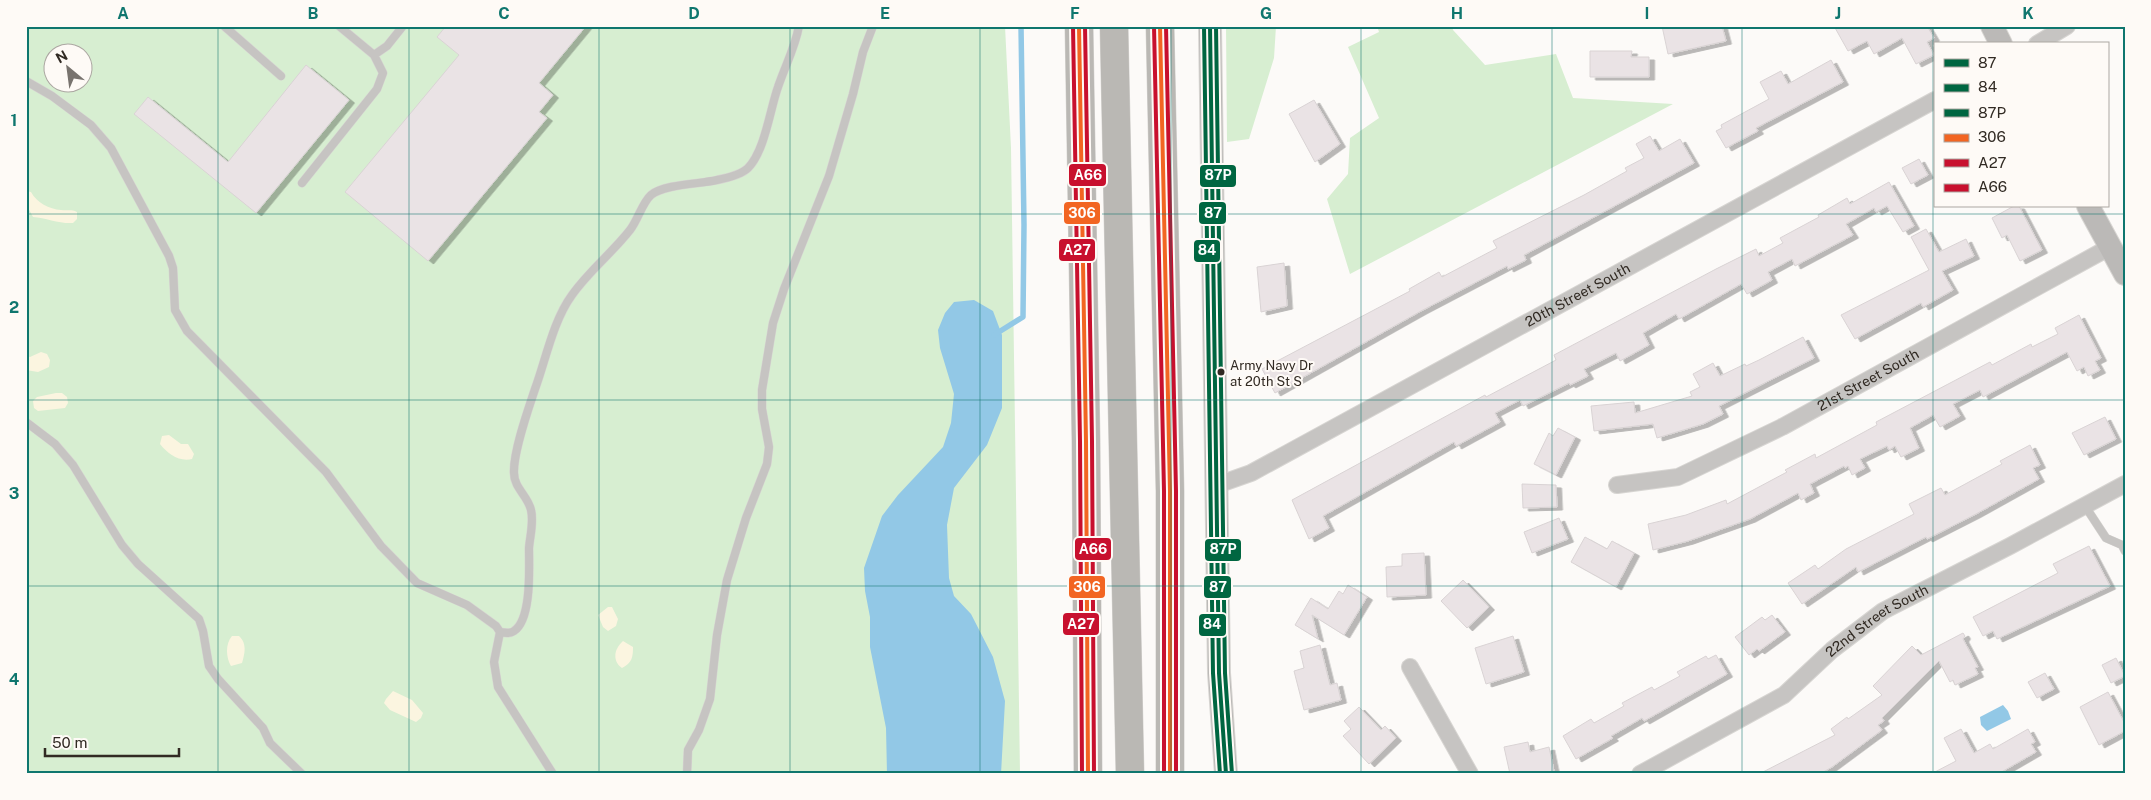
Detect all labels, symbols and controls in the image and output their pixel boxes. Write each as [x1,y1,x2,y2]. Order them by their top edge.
text: A [117,4,129,23]
text: B [308,4,319,23]
text: C [498,4,510,23]
text: D [688,4,700,23]
text: E [880,4,890,23]
text: F [1070,4,1080,23]
text: G [1260,4,1272,23]
text: H [1451,4,1463,23]
text: I [1645,4,1649,23]
text: J [1835,4,1841,23]
text: K [2022,4,2034,23]
north arrow [42,42,92,92]
legend [1934,42,2108,208]
text: N [53,47,70,66]
text: 87 [1978,54,1996,71]
text: 84 [1978,78,1997,95]
text: 87P [1978,104,2006,121]
text: 1 [11,111,17,130]
text: 306 [1978,128,2006,145]
text: A27 [1978,154,2007,171]
line badge: A66 [1068,163,1107,187]
line badge: 87P [1199,164,1237,188]
text: A66 [1074,167,1102,183]
text: 87P [1204,167,1232,183]
text: A66 [1978,178,2007,195]
line badge: 306 [1063,201,1101,225]
line badge: 87 [1198,201,1227,225]
text: 306 [1068,205,1096,221]
text: 87 [1204,205,1222,221]
line badge: A27 [1058,238,1096,262]
line badge: 84 [1193,239,1221,263]
text: A27 [1063,242,1091,258]
text: 84 [1198,242,1216,258]
street label: 20th Street South [1522,260,1633,330]
text: 2 [9,298,19,317]
street label: 21st Street South [1815,346,1921,414]
place label: Army Navy Dr at 20th St S [1230,358,1313,389]
marker: Army Navy Dr at 20th St S [1216,367,1226,377]
text: 3 [9,484,19,503]
line badge: A66 [1074,537,1112,561]
line badge: 87P [1204,538,1242,562]
text: A66 [1079,541,1107,557]
text: 87P [1209,541,1237,557]
line badge: 306 [1068,575,1106,599]
line badge: 87 [1203,575,1232,599]
text: 306 [1073,579,1101,595]
text: 87 [1209,579,1227,595]
street label: 22nd Street South [1822,581,1931,660]
line badge: A27 [1062,612,1100,636]
line badge: 84 [1198,613,1227,637]
text: A27 [1067,616,1095,632]
text: 84 [1203,616,1221,632]
text: 4 [9,670,20,689]
scale bar [45,725,179,757]
text: 50 m [52,734,87,751]

